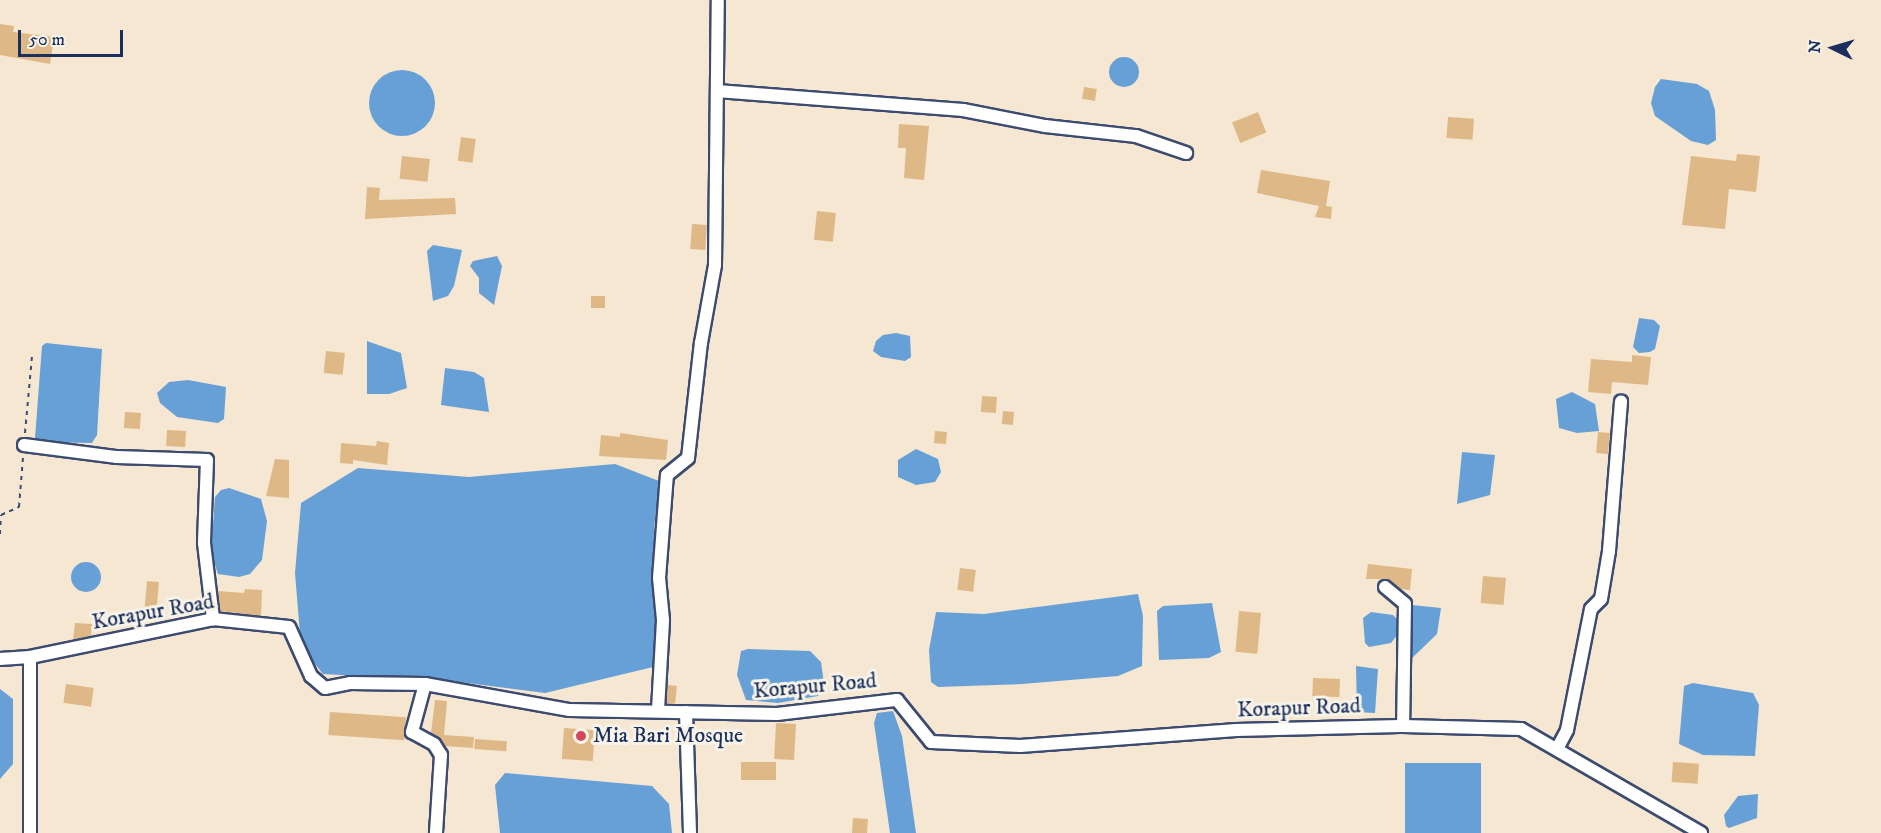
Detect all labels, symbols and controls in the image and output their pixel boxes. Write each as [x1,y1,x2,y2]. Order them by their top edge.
scale bar [21,18,126,56]
north arrow [1803,18,1863,78]
text: 50 m [29,29,65,51]
text: N [1805,39,1826,54]
street label: Korapur Road [90,588,216,636]
street label: Korapur Road [752,667,878,705]
street label: Korapur Road [1237,693,1361,723]
place label: Mia Bari Mosque [593,723,743,749]
marker: Mia Bari Mosque [574,729,588,743]

